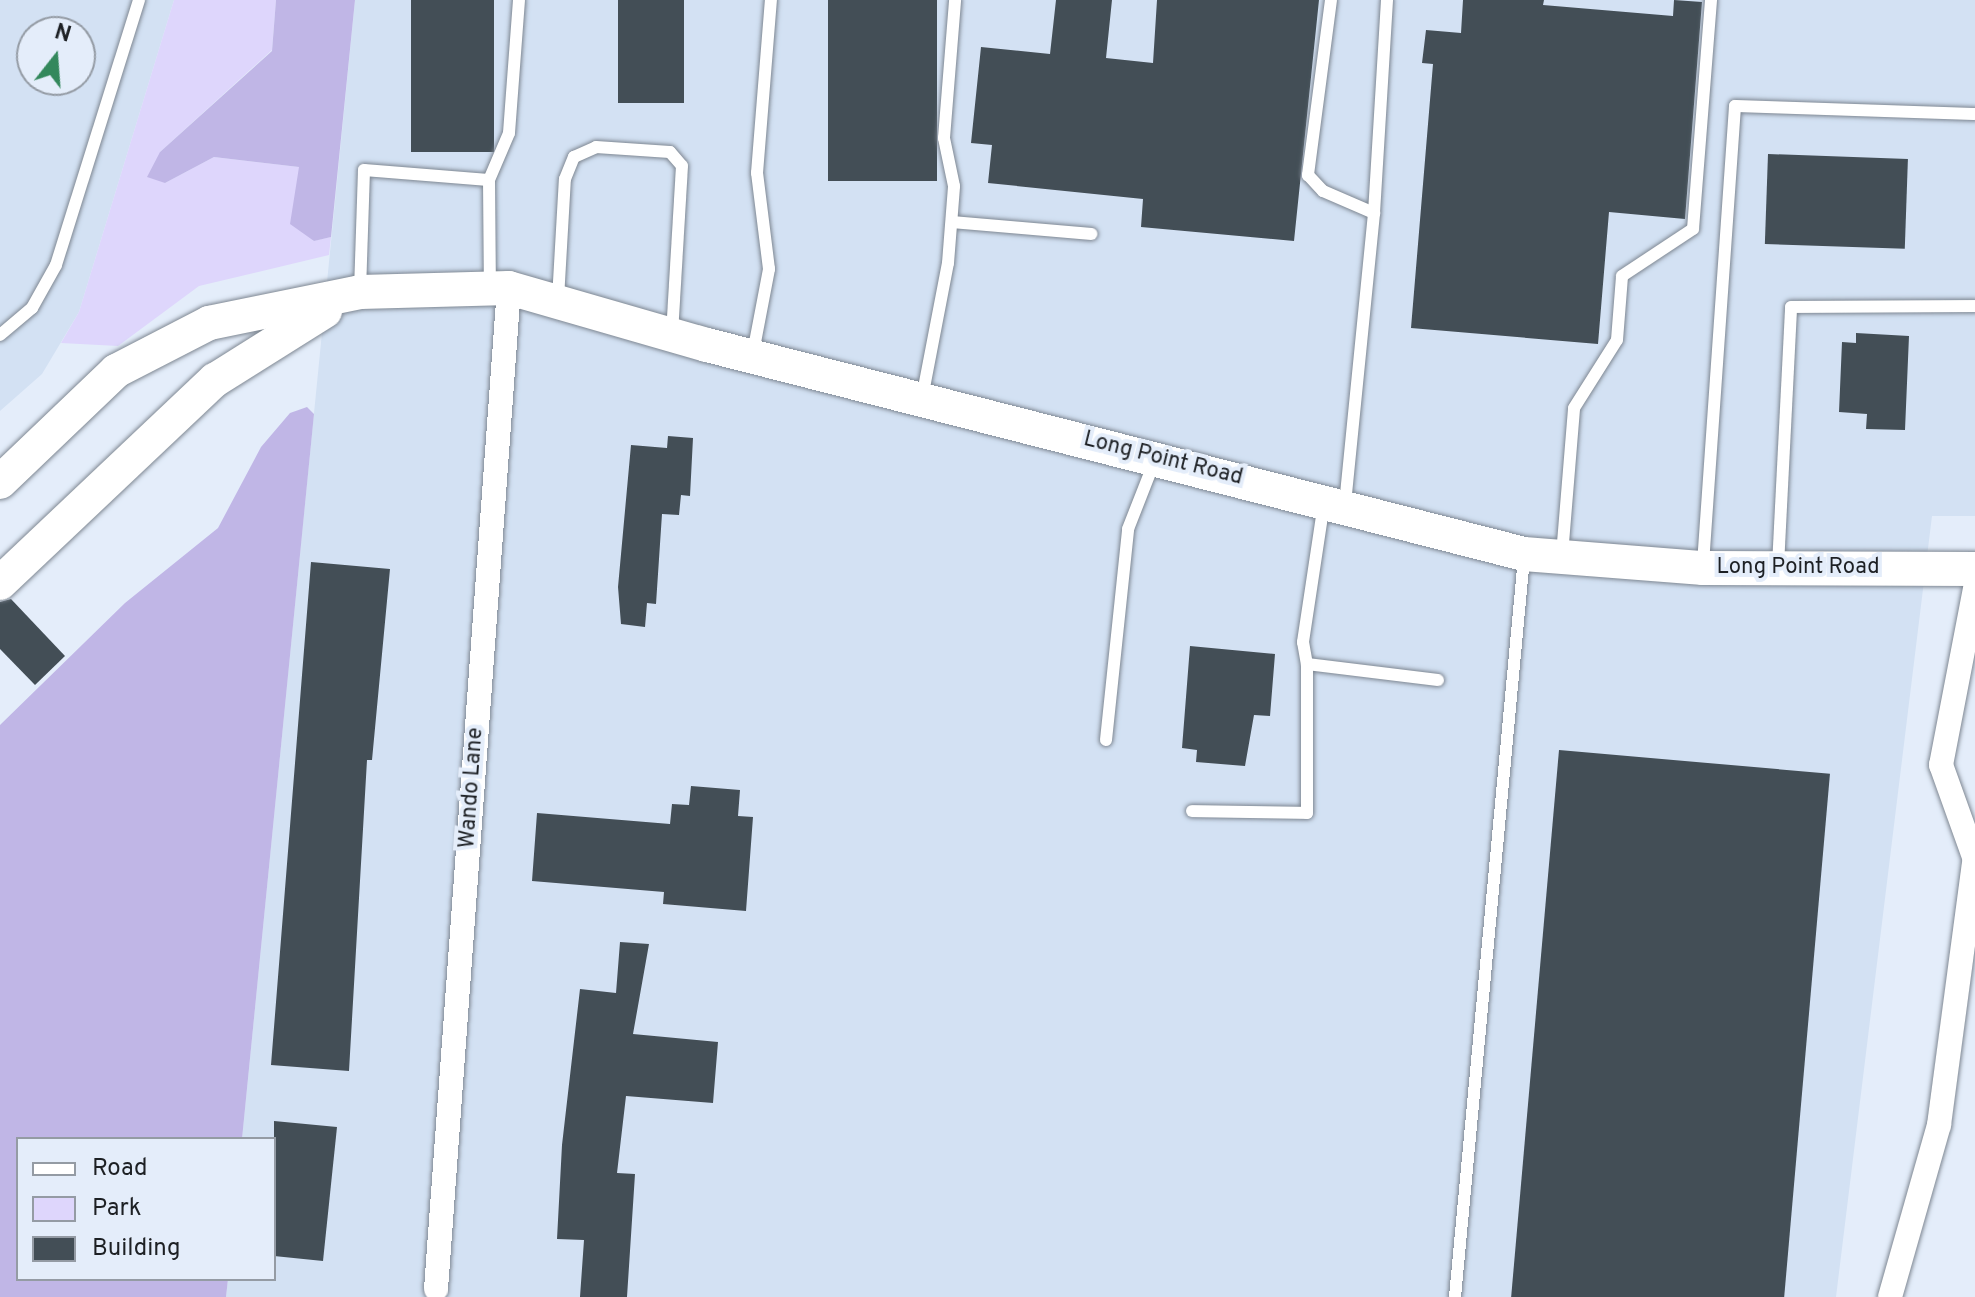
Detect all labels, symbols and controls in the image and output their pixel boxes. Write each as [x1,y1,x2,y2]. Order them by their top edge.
north arrow [16,16,96,96]
text: N [51,19,74,50]
street label: Long Point Road [1081,426,1245,492]
street label: Long Point Road [1717,555,1879,581]
street label: Wando Lane [455,727,489,849]
legend [16,1137,276,1281]
text: Road [92,1154,148,1184]
text: Park [92,1194,142,1224]
text: Building [92,1234,181,1264]

